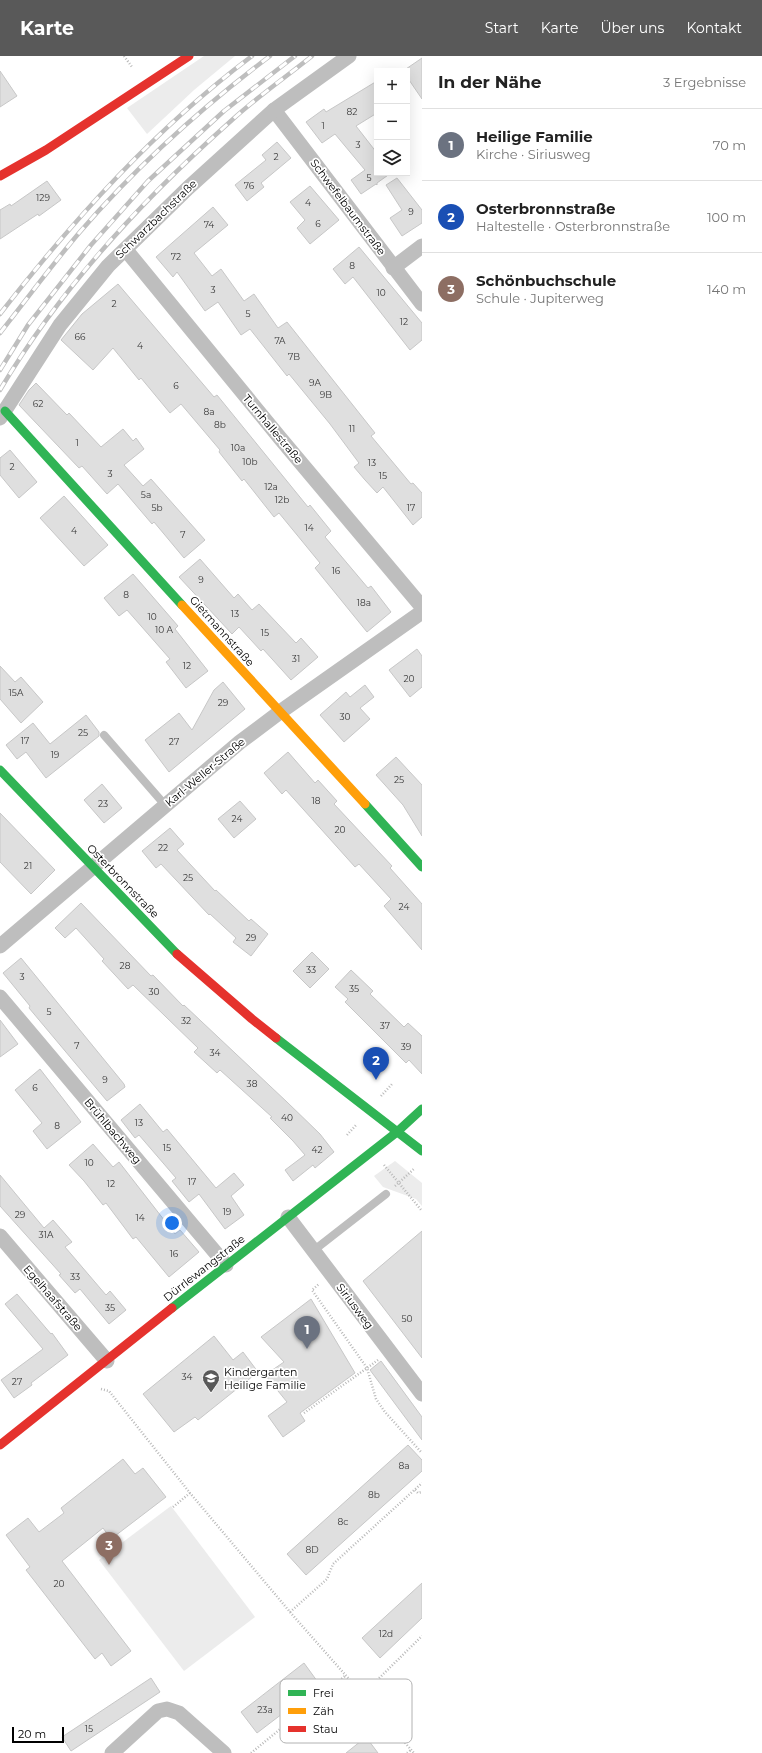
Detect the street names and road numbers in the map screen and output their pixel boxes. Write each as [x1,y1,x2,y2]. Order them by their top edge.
street label: Schwefelbaumstraße [307,156,389,258]
street label: Schwarzbachstraße [112,176,200,262]
street label: Turnhallestraße [240,392,306,467]
street label: Gietmannstraße [187,593,258,669]
street label: Karl-Weller-Straße [162,734,248,810]
street label: Osterbronnstraße [84,841,162,921]
street label: Brühlbachweg [81,1095,145,1167]
street label: Dürrlewangstraße [160,1232,248,1304]
street label: Egelhaafstraße [21,1262,86,1334]
street label: Siriusweg [333,1280,377,1332]

